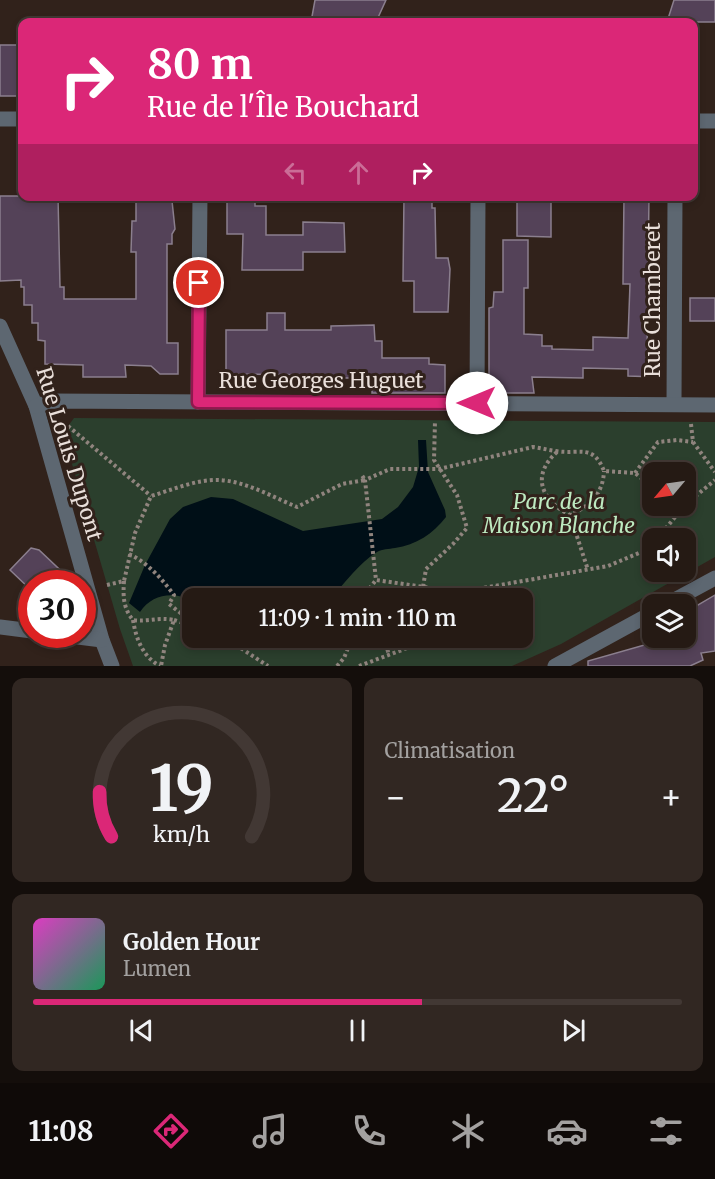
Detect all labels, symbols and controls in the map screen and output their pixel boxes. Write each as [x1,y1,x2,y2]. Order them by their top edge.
text: 80 m [147,38,253,90]
icon: right [48,42,126,120]
text: Rue de l'Île Bouchard [147,90,419,124]
icon: left [279,156,312,189]
icon: ahead [342,156,375,189]
icon: right [405,156,438,189]
street label: Rue Chamberet [639,223,666,377]
pin [173,257,224,308]
icon: arrive [182,266,215,299]
street label: Rue Louis Dupont [30,364,109,544]
street label: Rue Georges Huguet [219,367,423,394]
position arrow [445,371,509,435]
north arrow [642,462,696,516]
map controls [642,462,696,648]
park label: Parc de la Maison Blanche [482,488,635,539]
button: sound [642,528,696,582]
speed limit sign: 30 [18,570,96,648]
button: layers [642,594,696,648]
text: 11:09 · 1 min · 110 m [259,604,456,632]
text: Climatisation [385,738,515,763]
text: 19 [150,750,214,828]
text: 22° [497,768,569,824]
text: − [385,777,407,818]
text: + [660,777,682,818]
text: km/h [153,821,210,848]
text: Golden Hour [123,928,260,956]
text: Lumen [123,956,191,981]
icon: previous [125,1014,158,1047]
icon: pause [341,1014,374,1047]
icon: next [557,1014,590,1047]
icon: directions [150,1110,192,1152]
icon: music [249,1110,291,1152]
icon: phone [348,1110,390,1152]
icon: climate [447,1110,489,1152]
icon: car [546,1110,588,1152]
icon: filters [645,1110,687,1152]
text: 11:08 [28,1114,94,1148]

